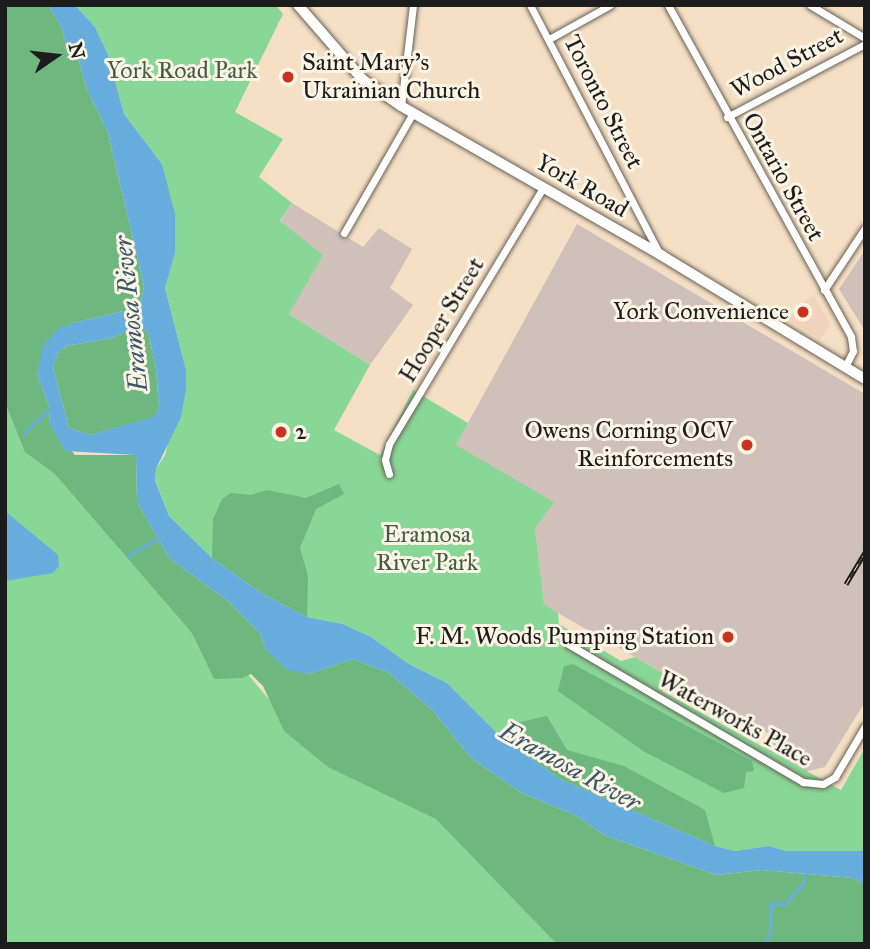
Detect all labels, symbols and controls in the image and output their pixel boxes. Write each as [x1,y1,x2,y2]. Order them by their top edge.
north arrow [21,21,91,91]
street label: Wood Street [726,21,848,105]
street label: Toronto Street [557,30,649,174]
text: N [64,40,90,61]
place label: Saint Mary's Ukrainian Church [302,49,480,105]
park label: York Road Park [107,57,257,85]
marker: Saint Mary's Ukrainian Church [280,69,296,85]
street label: Ontario Street [736,108,830,246]
street label: York Road [531,148,633,224]
water label: Eramosa River [107,234,155,394]
street label: Hooper Street [393,252,491,388]
place label: York Convenience [613,298,789,326]
marker: York Convenience [795,304,811,320]
place label: Owens Corning OCV Reinforcements [524,417,733,473]
place label: 2 [295,418,307,446]
marker: 2 [273,424,289,440]
marker: Owens Corning OCV Reinforcements [739,437,755,453]
park label: Eramosa River Park [376,521,478,577]
place label: F. M. Woods Pumping Station [415,623,714,651]
marker: F. M. Woods Pumping Station [720,629,736,645]
street label: Waterworks Place [653,665,817,773]
water label: Eramosa River [494,715,646,819]

